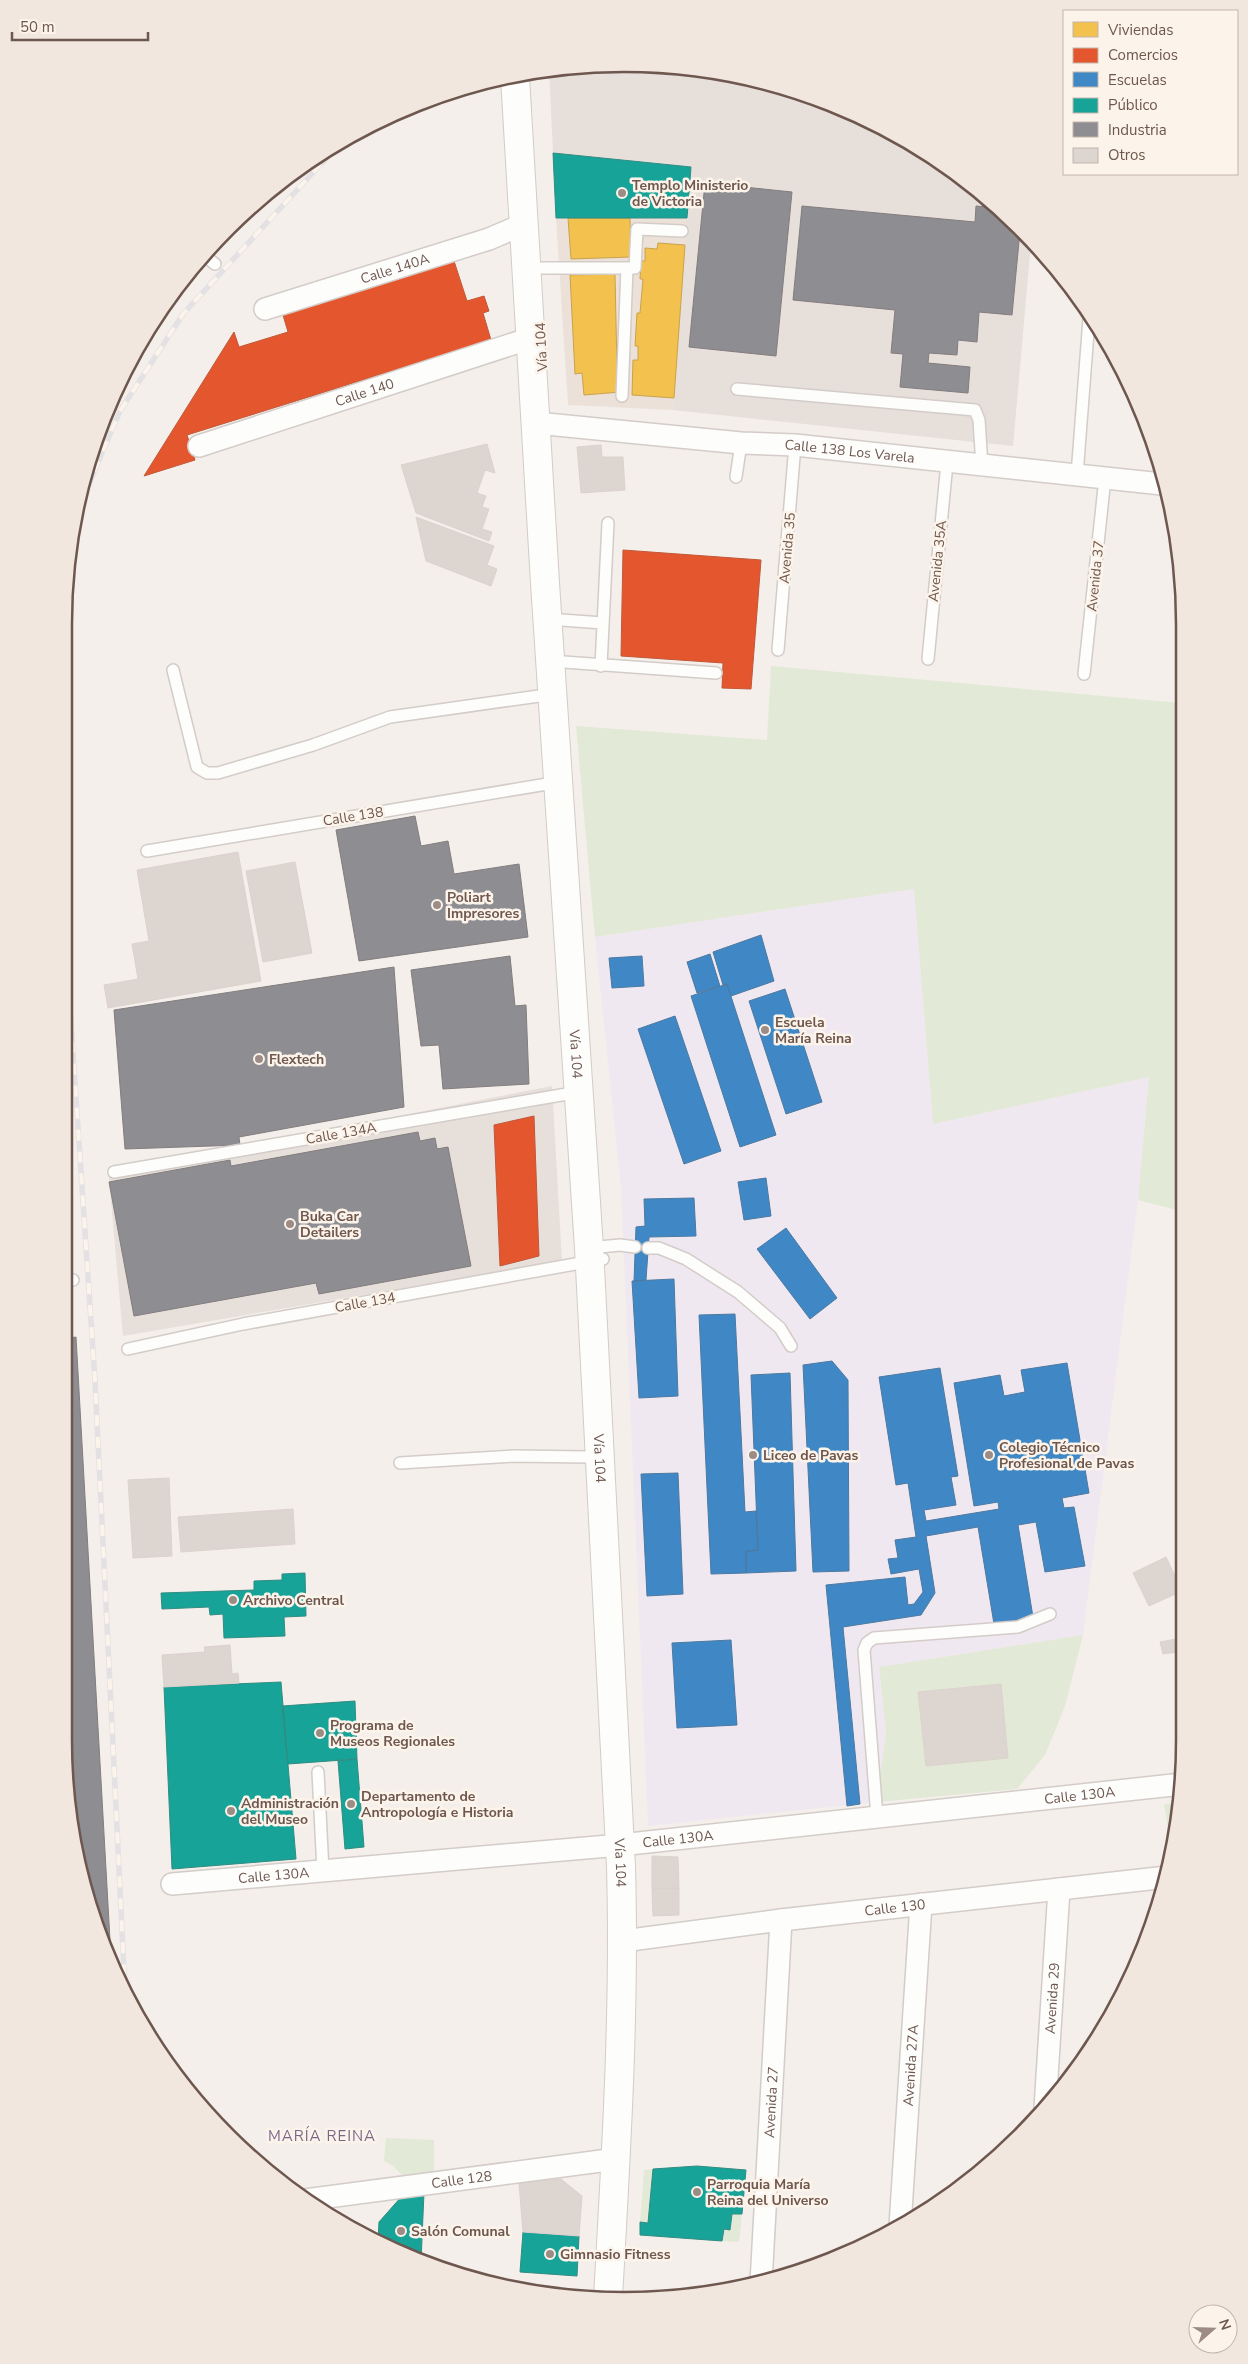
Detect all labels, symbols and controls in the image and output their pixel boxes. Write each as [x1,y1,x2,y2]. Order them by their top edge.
scale bar [12,10,149,42]
legend [1063,10,1238,175]
text: 50 m [20,17,55,37]
text: Viviendas [1107,20,1173,40]
text: Comercios [1108,45,1178,65]
text: Escuelas [1108,70,1167,90]
text: Público [1108,95,1158,115]
text: Industria [1108,120,1167,140]
text: Otros [1108,145,1146,165]
place label: Templo Ministerio de Victoria [632,176,748,211]
marker: Templo Ministerio de Victoria [616,187,628,199]
street label: Calle 140A [358,249,432,289]
street label: Vía 104 [531,322,552,373]
street label: Calle 140 [333,374,397,411]
street label: Calle 138 Los Varela [784,436,916,468]
street label: Avenida 35 [775,512,800,585]
street label: Avenida 35A [924,519,951,603]
street label: Avenida 37 [1082,539,1109,613]
street label: Calle 138 [321,802,385,831]
place label: Poliart Impresores [447,888,519,923]
marker: Poliart Impresores [431,899,443,911]
place label: Escuela María Reina [775,1013,852,1048]
marker: Escuela María Reina [759,1024,771,1036]
street label: Vía 104 [565,1028,587,1079]
place label: Flextech [269,1050,324,1069]
marker: Flextech [253,1053,265,1065]
street label: Calle 134A [304,1118,378,1149]
place label: Buka Car Detailers [300,1207,360,1242]
marker: Buka Car Detailers [284,1218,296,1230]
street label: Calle 134 [333,1288,397,1317]
street label: Vía 104 [589,1432,610,1483]
place label: Colegio Técnico Profesional de Pavas [999,1438,1134,1473]
place label: Liceo de Pavas [763,1446,858,1465]
marker: Liceo de Pavas [747,1449,759,1461]
marker: Colegio Técnico Profesional de Pavas [983,1449,995,1461]
place label: Archivo Central [243,1591,344,1610]
marker: Archivo Central [227,1594,239,1606]
place label: Programa de Museos Regionales [330,1716,455,1751]
marker: Programa de Museos Regionales [314,1727,326,1739]
street label: Calle 130A [1043,1782,1116,1809]
place label: Departamento de Antropología e Historia [361,1787,513,1822]
place label: Administración del Museo [241,1794,339,1829]
marker: Departamento de Antropología e Historia [345,1798,357,1810]
marker: Administración del Museo [225,1805,237,1817]
street label: Calle 130A [642,1826,715,1853]
street label: Vía 104 [609,1837,630,1888]
street label: Calle 130A [237,1863,310,1888]
street label: Calle 130 [864,1895,926,1921]
street label: Avenida 29 [1041,1962,1064,2035]
street label: Avenida 27A [899,2024,923,2107]
street label: Avenida 27 [760,2066,783,2139]
district label: MARÍA REINA [268,2126,376,2146]
street label: Calle 128 [430,2166,493,2193]
place label: Parroquia María Reina del Universo [707,2175,829,2210]
marker: Parroquia María Reina del Universo [691,2186,703,2198]
place label: Salón Comunal [411,2222,510,2241]
marker: Salón Comunal [395,2225,407,2237]
place label: Gimnasio Fitness [560,2245,671,2264]
marker: Gimnasio Fitness [544,2248,556,2260]
north arrow [1188,2304,1238,2354]
text: N [1214,2317,1235,2333]

